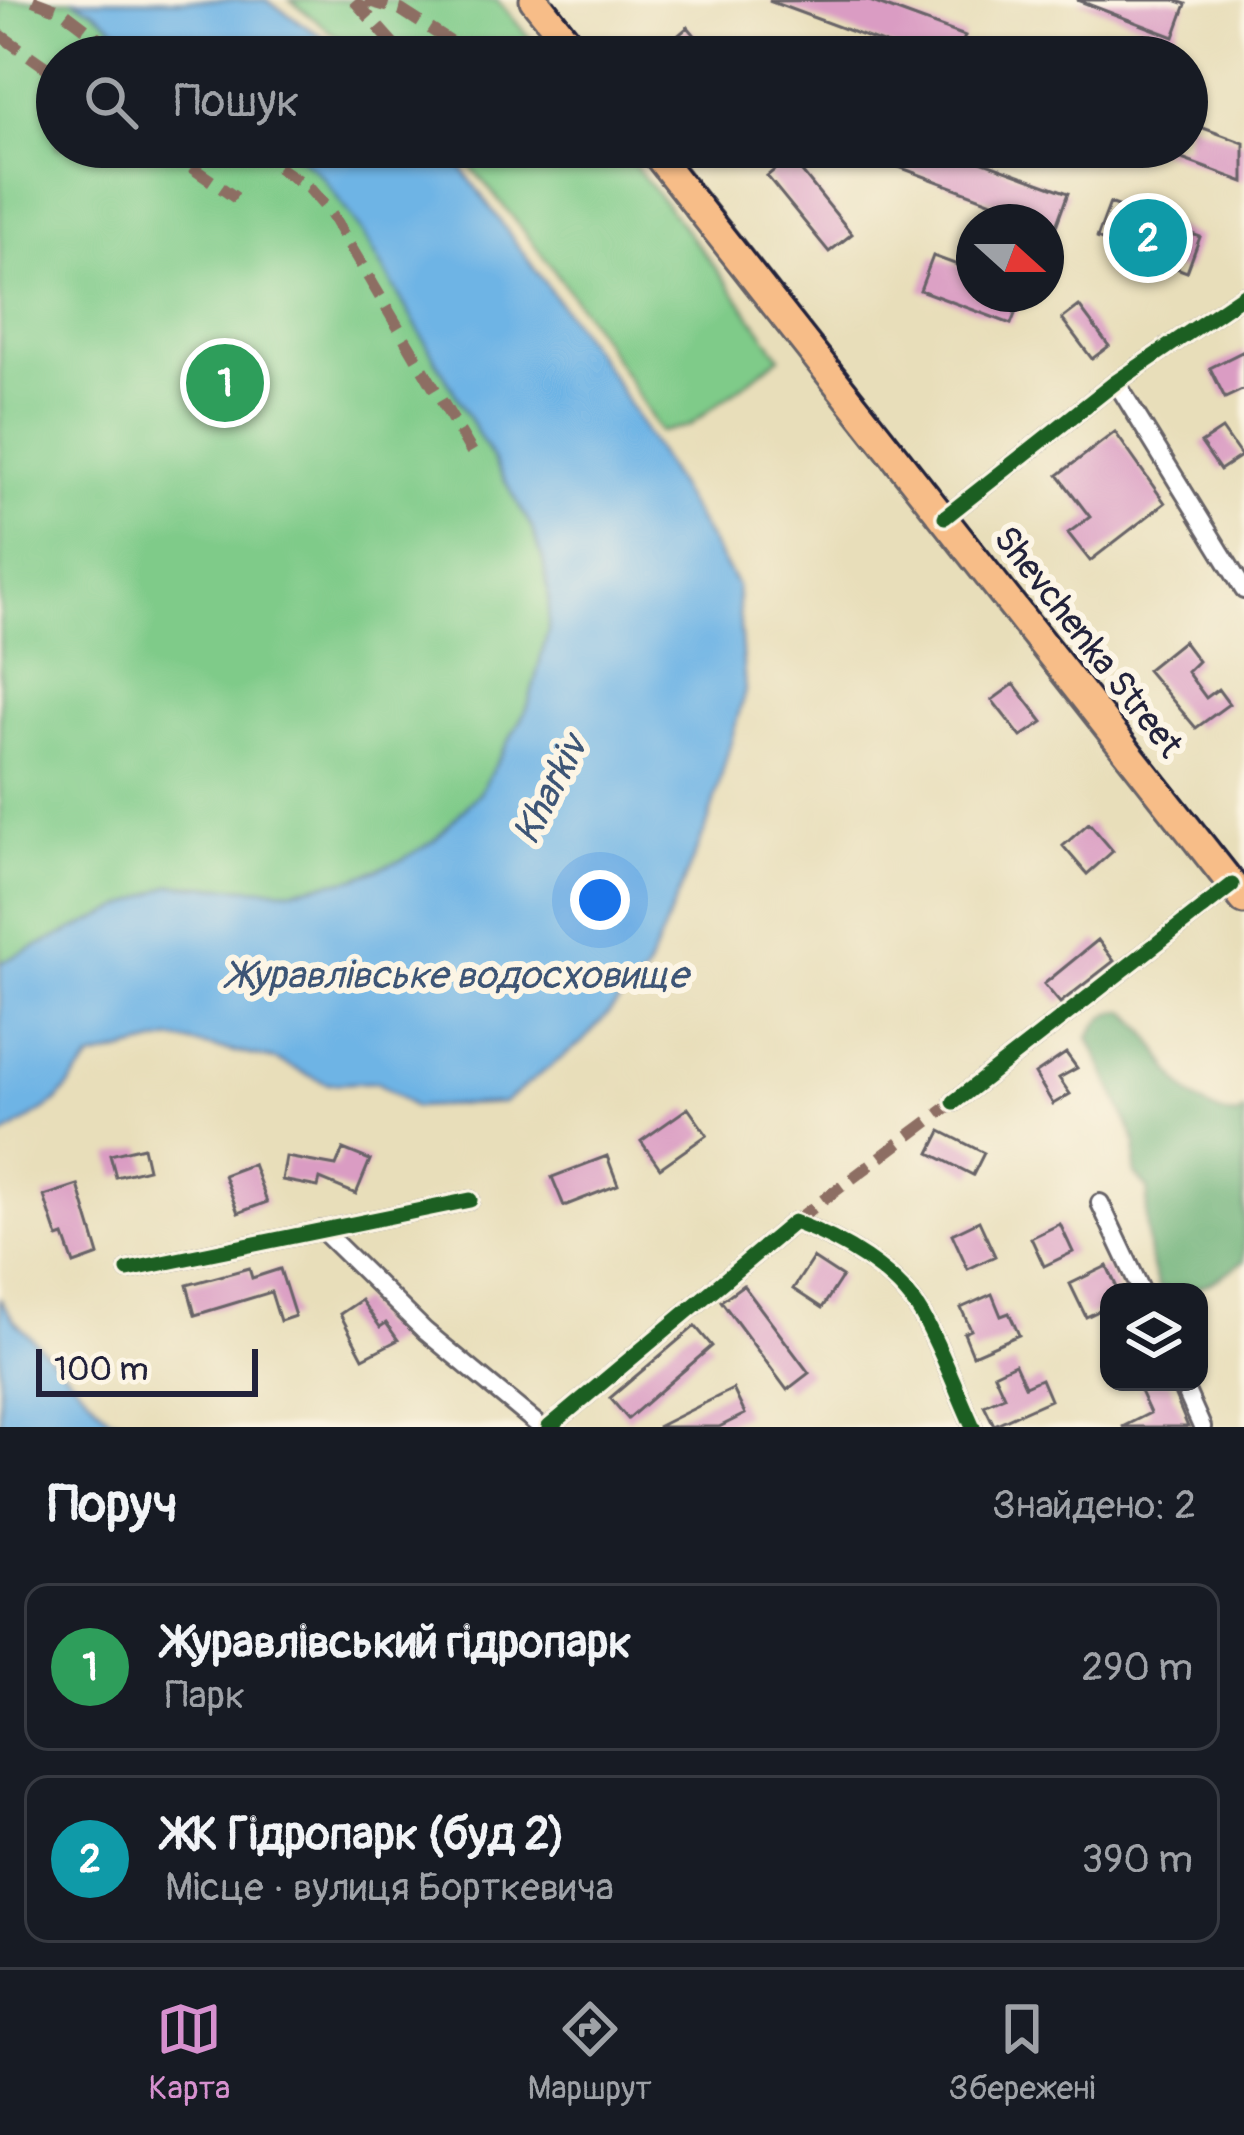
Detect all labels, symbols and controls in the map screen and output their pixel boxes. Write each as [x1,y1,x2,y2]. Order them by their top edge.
search box [36,36,1208,168]
icon: search [78,69,144,135]
text: Пошук [174,74,299,130]
pin: 2 [1109,193,1187,283]
north arrow [956,204,1064,312]
pin: 1 [186,338,264,428]
street label: Shevchenka Street [984,517,1193,767]
water label: Kharkiv [502,723,600,853]
your location [570,870,630,930]
water label: Журавлівське водосховище [223,951,692,1000]
map controls [1100,1283,1208,1391]
button: layers [1100,1283,1208,1391]
scale bar [36,1343,258,1396]
text: 100 m [54,1349,148,1390]
text: Поруч [48,1473,178,1537]
text: Знайдено: 2 [993,1481,1196,1530]
text: Журавлівський гідропарк [165,1615,632,1671]
text: 1 [82,1643,98,1692]
text: 290 m [1081,1643,1193,1692]
text: Парк [165,1671,245,1720]
text: ЖК Гідропарк (буд 2) [165,1807,565,1863]
text: 2 [79,1835,101,1884]
text: 390 m [1081,1835,1193,1884]
text: Місце · вулиця Борткевича [165,1863,614,1912]
tab: Карта [149,1996,230,2109]
tab: Маршрут [527,1996,652,2109]
tab: Збережені [949,1996,1095,2109]

